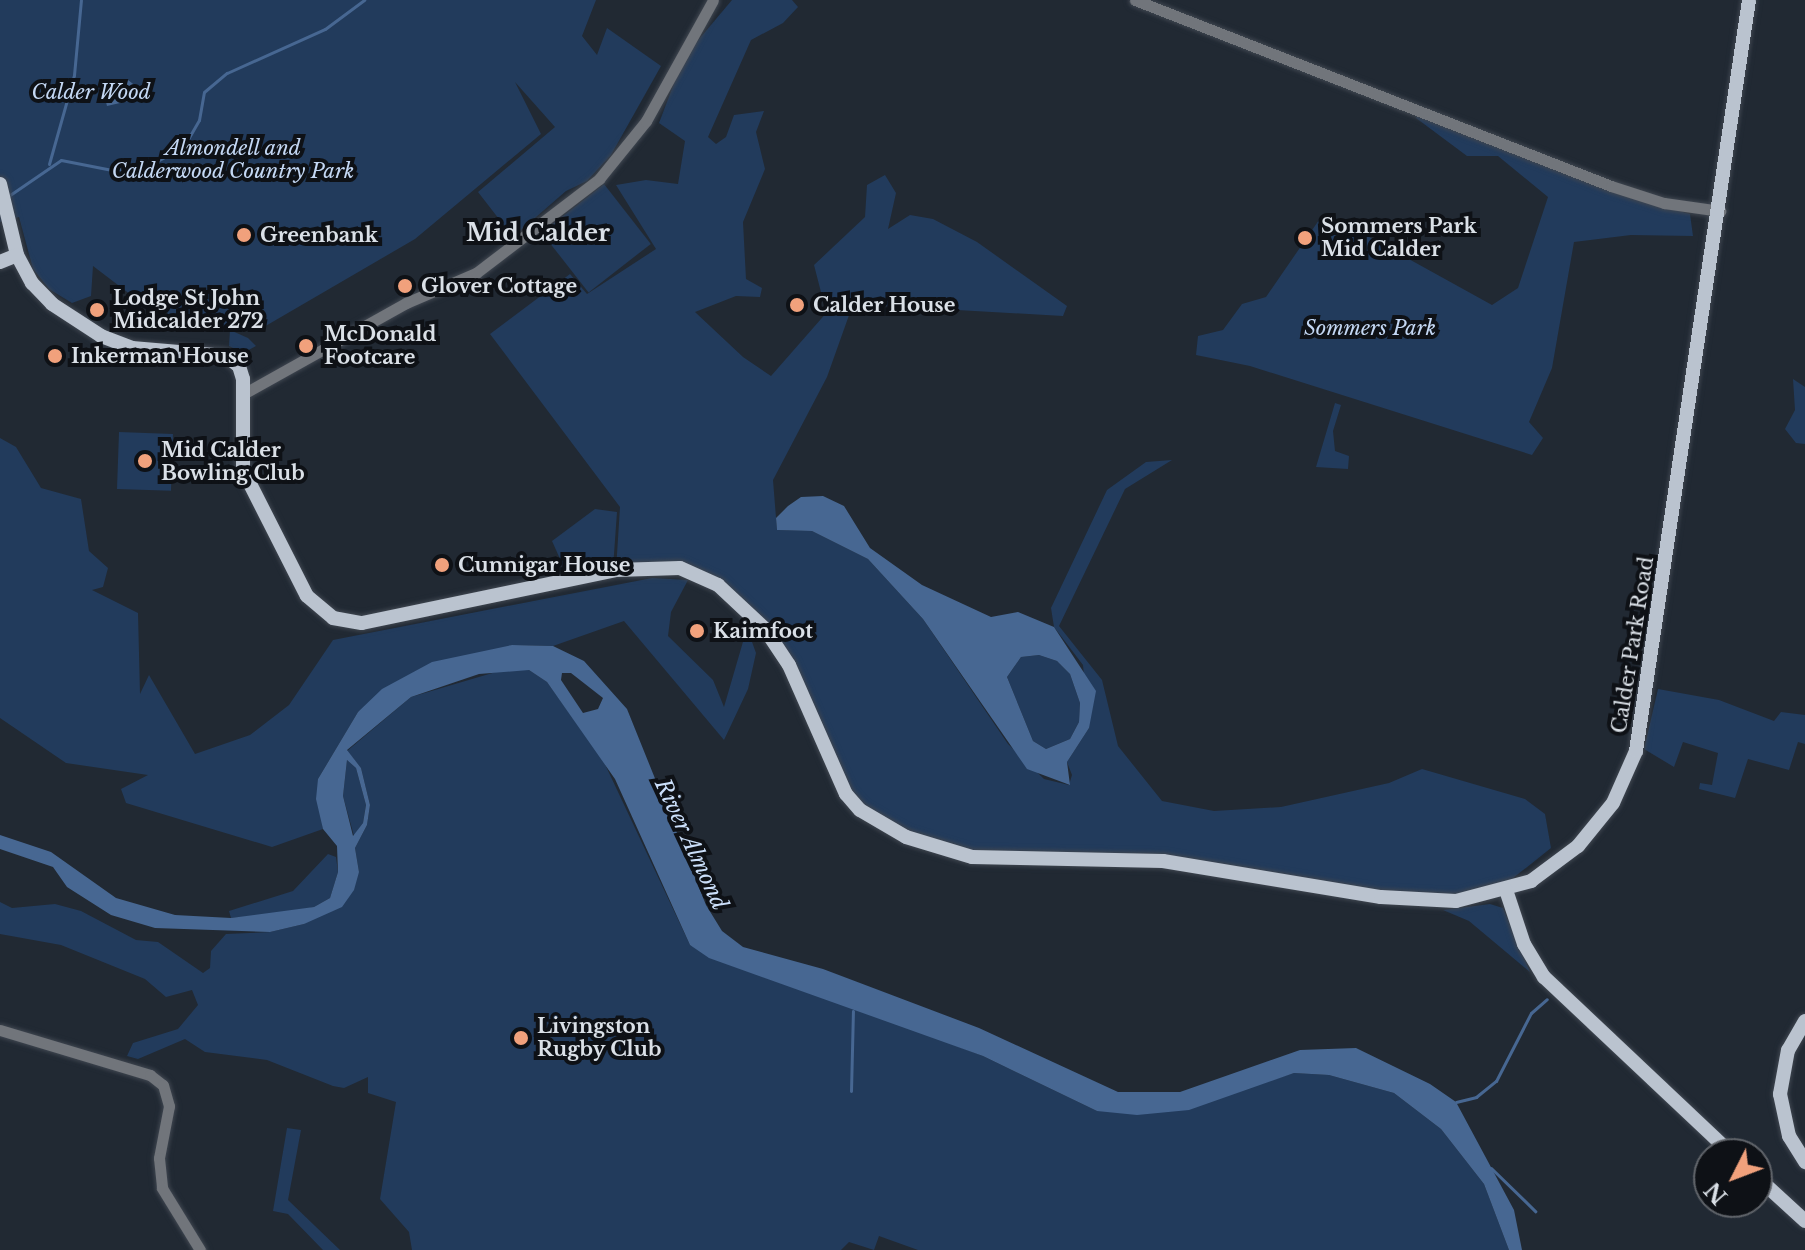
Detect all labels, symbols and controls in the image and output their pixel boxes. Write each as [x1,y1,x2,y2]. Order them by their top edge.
park label: Calder Wood [31,80,151,104]
park label: Almondell and Calderwood Country Park [111,136,355,183]
place label: Sommers Park Mid Calder [1321,214,1477,261]
district label: Mid Calder [466,219,610,247]
place label: Greenbank [260,223,378,247]
marker: Greenbank [235,226,253,244]
marker: Sommers Park Mid Calder [1296,229,1314,247]
place label: Glover Cottage [421,274,578,298]
marker: Glover Cottage [396,277,414,295]
place label: Lodge St John Midcalder 272 [113,286,264,333]
place label: Calder House [813,293,956,317]
marker: Calder House [788,296,806,314]
marker: Lodge St John Midcalder 272 [88,301,106,319]
park label: Sommers Park [1304,316,1436,340]
place label: McDonald Footcare [324,322,436,369]
marker: McDonald Footcare [295,335,317,357]
place label: Inkerman House [71,344,249,368]
marker: Inkerman House [46,347,64,365]
place label: Mid Calder Bowling Club [161,438,305,485]
marker: Mid Calder Bowling Club [136,452,154,470]
place label: Cunnigar House [458,553,631,577]
street label: Calder Park Road [1607,555,1659,735]
marker: Cunnigar House [433,556,451,574]
place label: Kaimfoot [713,619,813,643]
marker: Kaimfoot [688,622,706,640]
water label: River Almond [649,773,733,915]
place label: Livingston Rugby Club [537,1014,662,1061]
marker: Livingston Rugby Club [512,1029,530,1047]
north arrow [1693,1138,1773,1218]
text: N [1699,1176,1733,1210]

